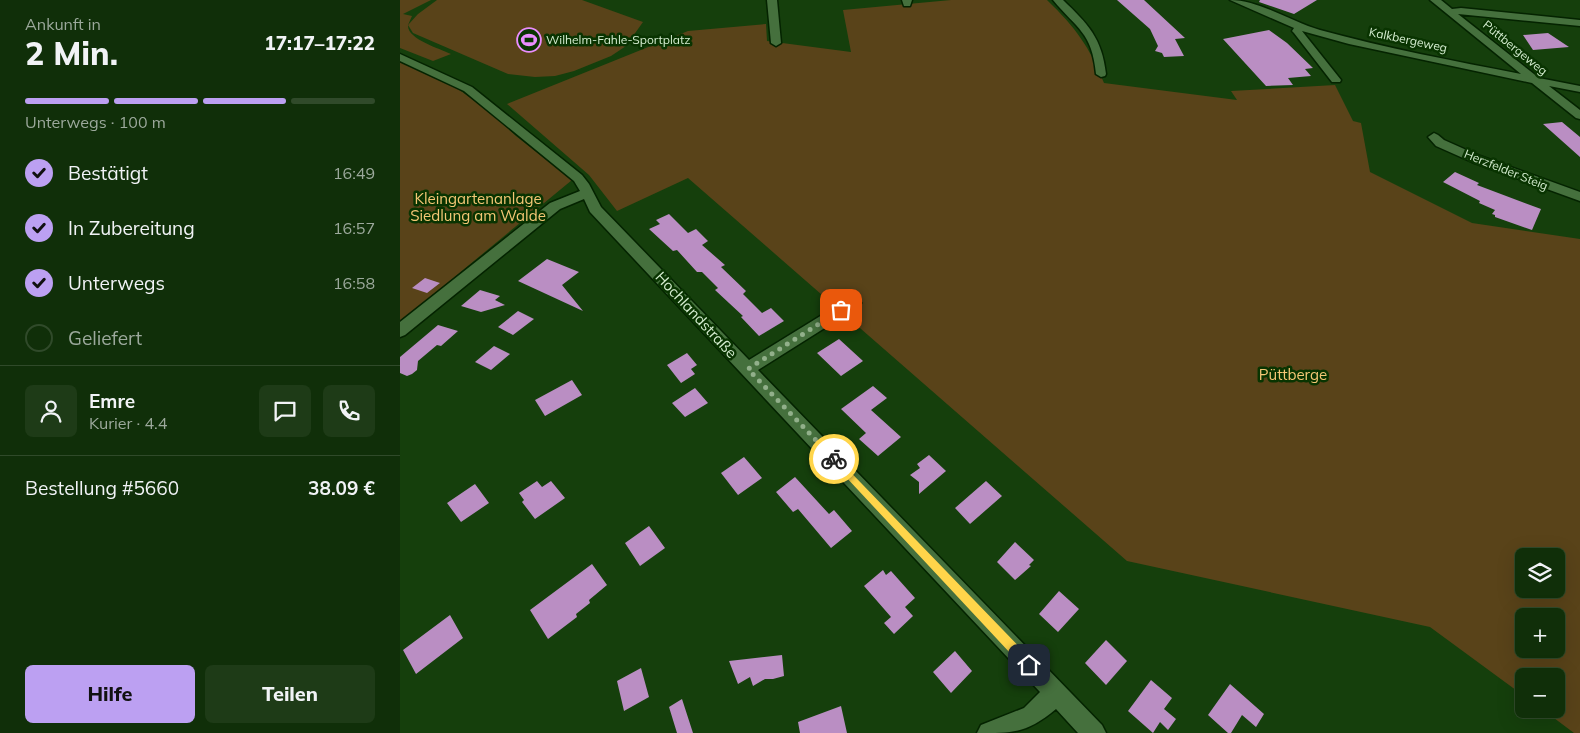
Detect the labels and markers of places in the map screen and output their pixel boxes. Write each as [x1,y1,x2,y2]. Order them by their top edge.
sports icon: Wilhelm-Fahle-Sportplatz [516,27,542,53]
place label: Wilhelm-Fahle-Sportplatz [546,32,690,47]
pin [820,289,862,331]
pin [1008,644,1050,686]

